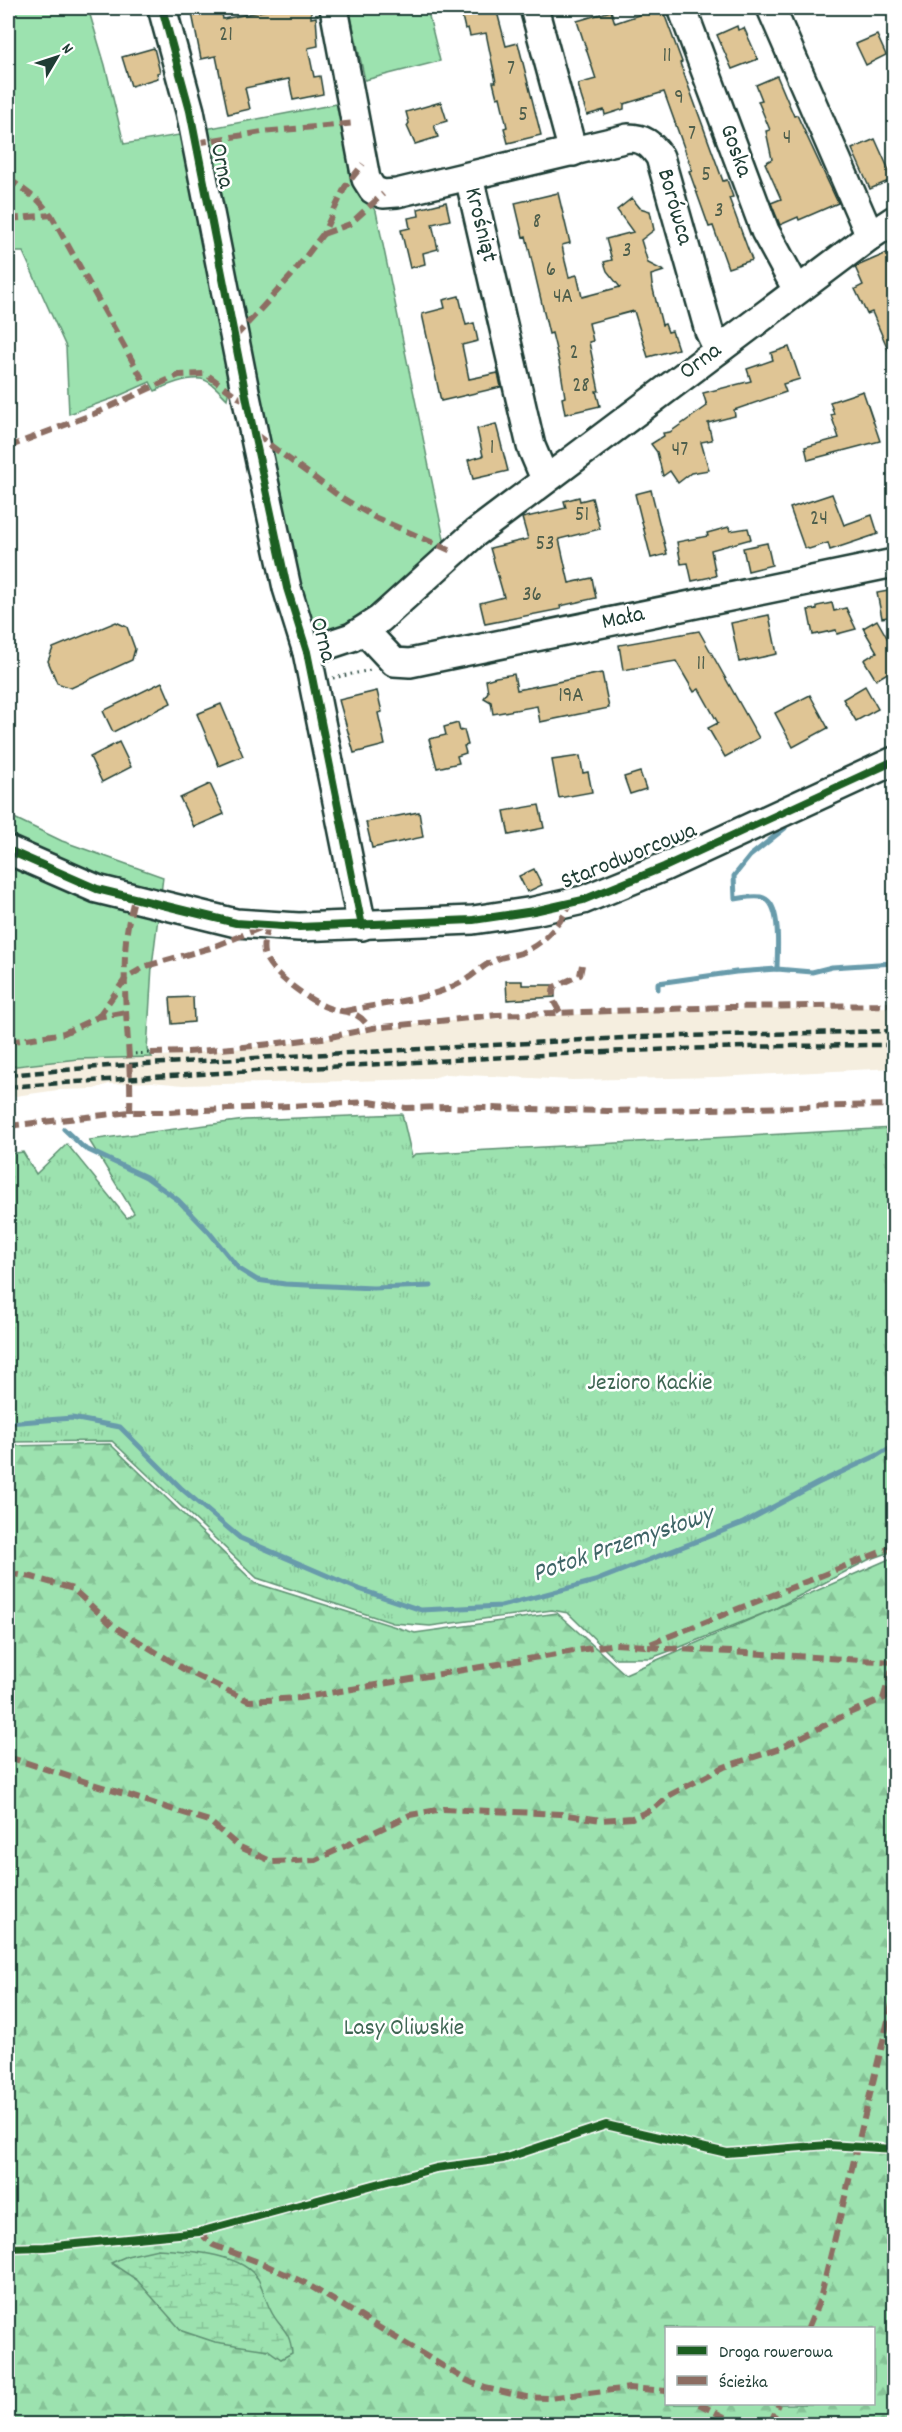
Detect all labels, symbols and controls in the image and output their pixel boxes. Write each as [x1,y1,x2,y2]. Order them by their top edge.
house number: 21 [219,21,233,51]
north arrow [27,27,87,87]
text: N [55,39,78,60]
house number: 11 [662,42,672,72]
house number: 7 [507,55,515,85]
house number: 9 [674,84,684,114]
house number: 5 [518,101,528,131]
house number: 7 [688,120,696,150]
street label: Goska [710,120,760,183]
house number: 4 [783,124,791,154]
street label: Orna [200,141,242,192]
house number: 5 [701,161,711,191]
street label: Borówca [647,165,701,250]
street label: Krośniąt [454,184,506,266]
house number: 3 [714,197,724,227]
house number: 8 [533,208,541,238]
house number: 3 [622,237,632,267]
house number: 6 [546,256,556,286]
house number: 4A [553,283,573,313]
street label: Orna [673,334,730,389]
house number: 2 [569,339,579,369]
house number: 28 [572,372,590,402]
house number: 1 [490,434,494,464]
house number: 47 [672,436,688,466]
house number: 51 [575,501,589,531]
house number: 24 [810,505,828,535]
house number: 53 [535,530,555,560]
house number: 36 [522,581,542,611]
street label: Mała [599,598,648,640]
street label: Orna [300,614,344,667]
house number: 11 [696,650,706,680]
house number: 19A [558,682,584,712]
street label: Starodworcowa [556,814,703,900]
park label: Jezioro Kackie [587,1367,713,1401]
water label: Potok Przemysłowy [528,1496,722,1593]
park label: Lasy Oliwskie [344,2012,464,2046]
legend [665,2327,875,2405]
text: Droga rowerowa [719,2341,833,2366]
text: Ścieżka [719,2371,768,2396]

